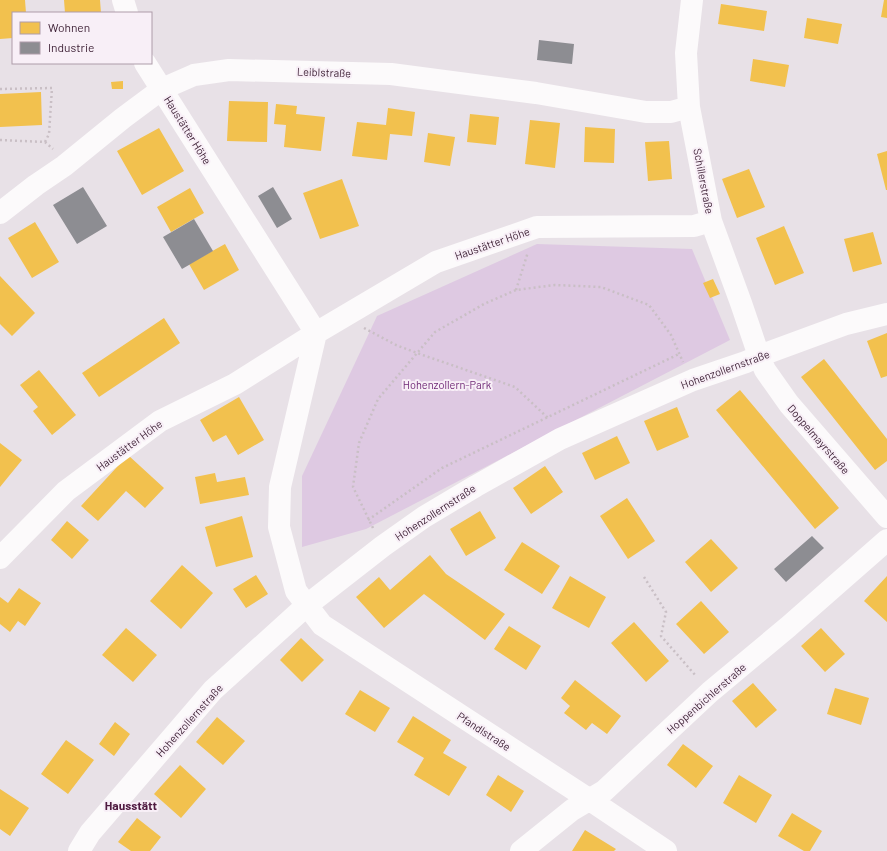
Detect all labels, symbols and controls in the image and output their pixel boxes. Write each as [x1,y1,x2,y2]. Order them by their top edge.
legend [12,12,152,64]
text: Wohnen [48,20,90,34]
text: Industrie [48,40,94,54]
street label: Leiblstraße [297,65,352,79]
street label: Haustätter Höhe [162,93,214,167]
street label: Schillerstraße [691,147,717,215]
street label: Haustätter Höhe [453,224,531,262]
street label: Hohenzollernstraße [679,347,771,391]
park label: Hohenzollern-Park [403,378,492,391]
street label: Doppelmayrstraße [785,402,853,477]
street label: Haustätter Höhe [93,417,165,473]
street label: Hohenzollernstraße [392,481,478,543]
street label: Hoppenbichlerstraße [664,660,748,736]
street label: Hohenzollernstraße [153,681,225,759]
street label: Pfandlstraße [455,709,513,753]
district label: Hausstätt [105,798,158,812]

